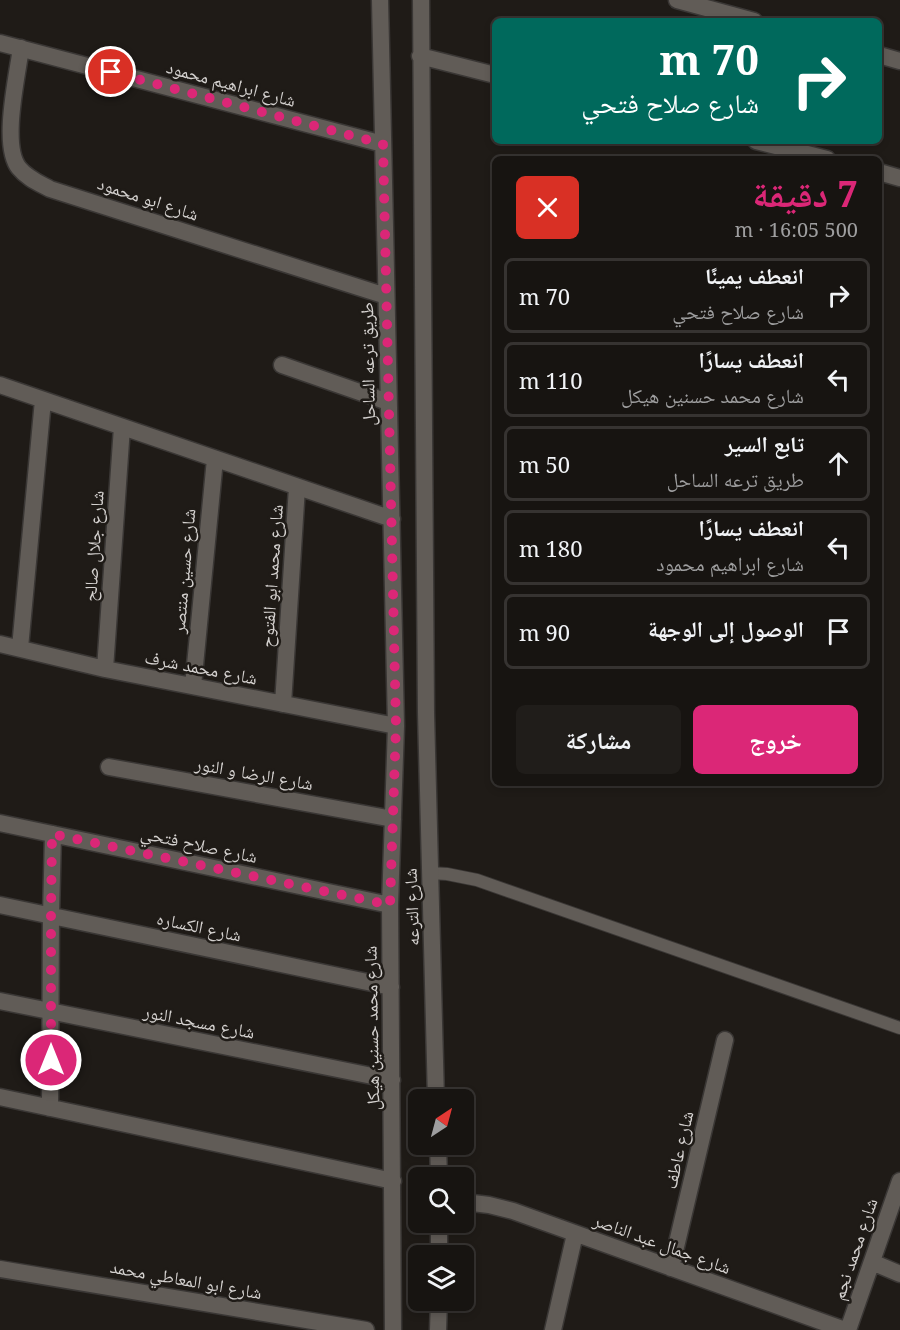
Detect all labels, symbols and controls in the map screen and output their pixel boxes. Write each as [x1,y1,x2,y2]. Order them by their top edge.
text: 70 m [659,30,759,87]
icon: right [780,42,858,120]
pin [85,46,136,97]
street label: شارع ابراهيم محمود [164,54,299,113]
icon: arrive [94,55,127,88]
text: شارع صلاح فتحي [581,84,759,121]
text: 7 دقيقة [753,169,858,218]
street label: شارع ابو محمود [95,170,202,226]
button: close [516,176,579,239]
text: 500 m · 16:05 [735,216,858,243]
text: انعطف يمينًا [705,260,804,290]
icon: right [822,279,855,312]
text: 70 m [519,281,570,311]
text: شارع صلاح فتحي [672,298,804,325]
street label: طريق ترعه الساحل [354,302,380,426]
text: انعطف يسارًا [699,344,804,374]
icon: left [822,363,855,396]
text: 110 m [519,365,582,395]
text: شارع محمد حسنين هيكل [621,382,804,409]
text: تابع السير [725,428,804,458]
icon: ahead [822,447,855,480]
text: 50 m [519,449,570,479]
text: طريق ترعه الساحل [667,466,804,493]
street label: شارع جلال صالح [77,490,110,602]
street label: شارع محمد ابو الفتوح [254,504,289,648]
street label: شارع حسين منتصر [166,508,200,635]
text: انعطف يسارًا [699,512,804,542]
icon: left [822,531,855,564]
text: 180 m [519,533,582,563]
text: شارع ابراهيم محمود [656,550,804,577]
text: الوصول إلى الوجهة [648,613,804,643]
icon: arrive [822,615,855,648]
text: 90 m [519,617,570,647]
street label: شارع محمد شرف [143,644,259,690]
button: مشاركة [516,705,681,774]
button: خروج [693,705,858,774]
street label: شارع الرضا و النور [192,751,315,795]
street label: شارع صلاح فتحي [138,820,260,872]
street label: شارع الترعه [398,868,424,946]
street label: شارع الكساره [155,905,244,947]
street label: شارع محمد حسنين هيكل [358,946,384,1111]
street label: شارع مسجد النور [140,998,257,1044]
position arrow [19,1028,83,1092]
north arrow [408,1089,474,1155]
map controls [408,1089,474,1311]
street label: شارع عاطف [657,1109,699,1191]
button: search [408,1167,474,1233]
street label: شارع محمد نجم [825,1195,884,1303]
street label: شارع جمال عبد الناصر [589,1207,734,1279]
button: layers [408,1245,474,1311]
street label: شارع ابو المعاطي محمد [108,1254,264,1308]

